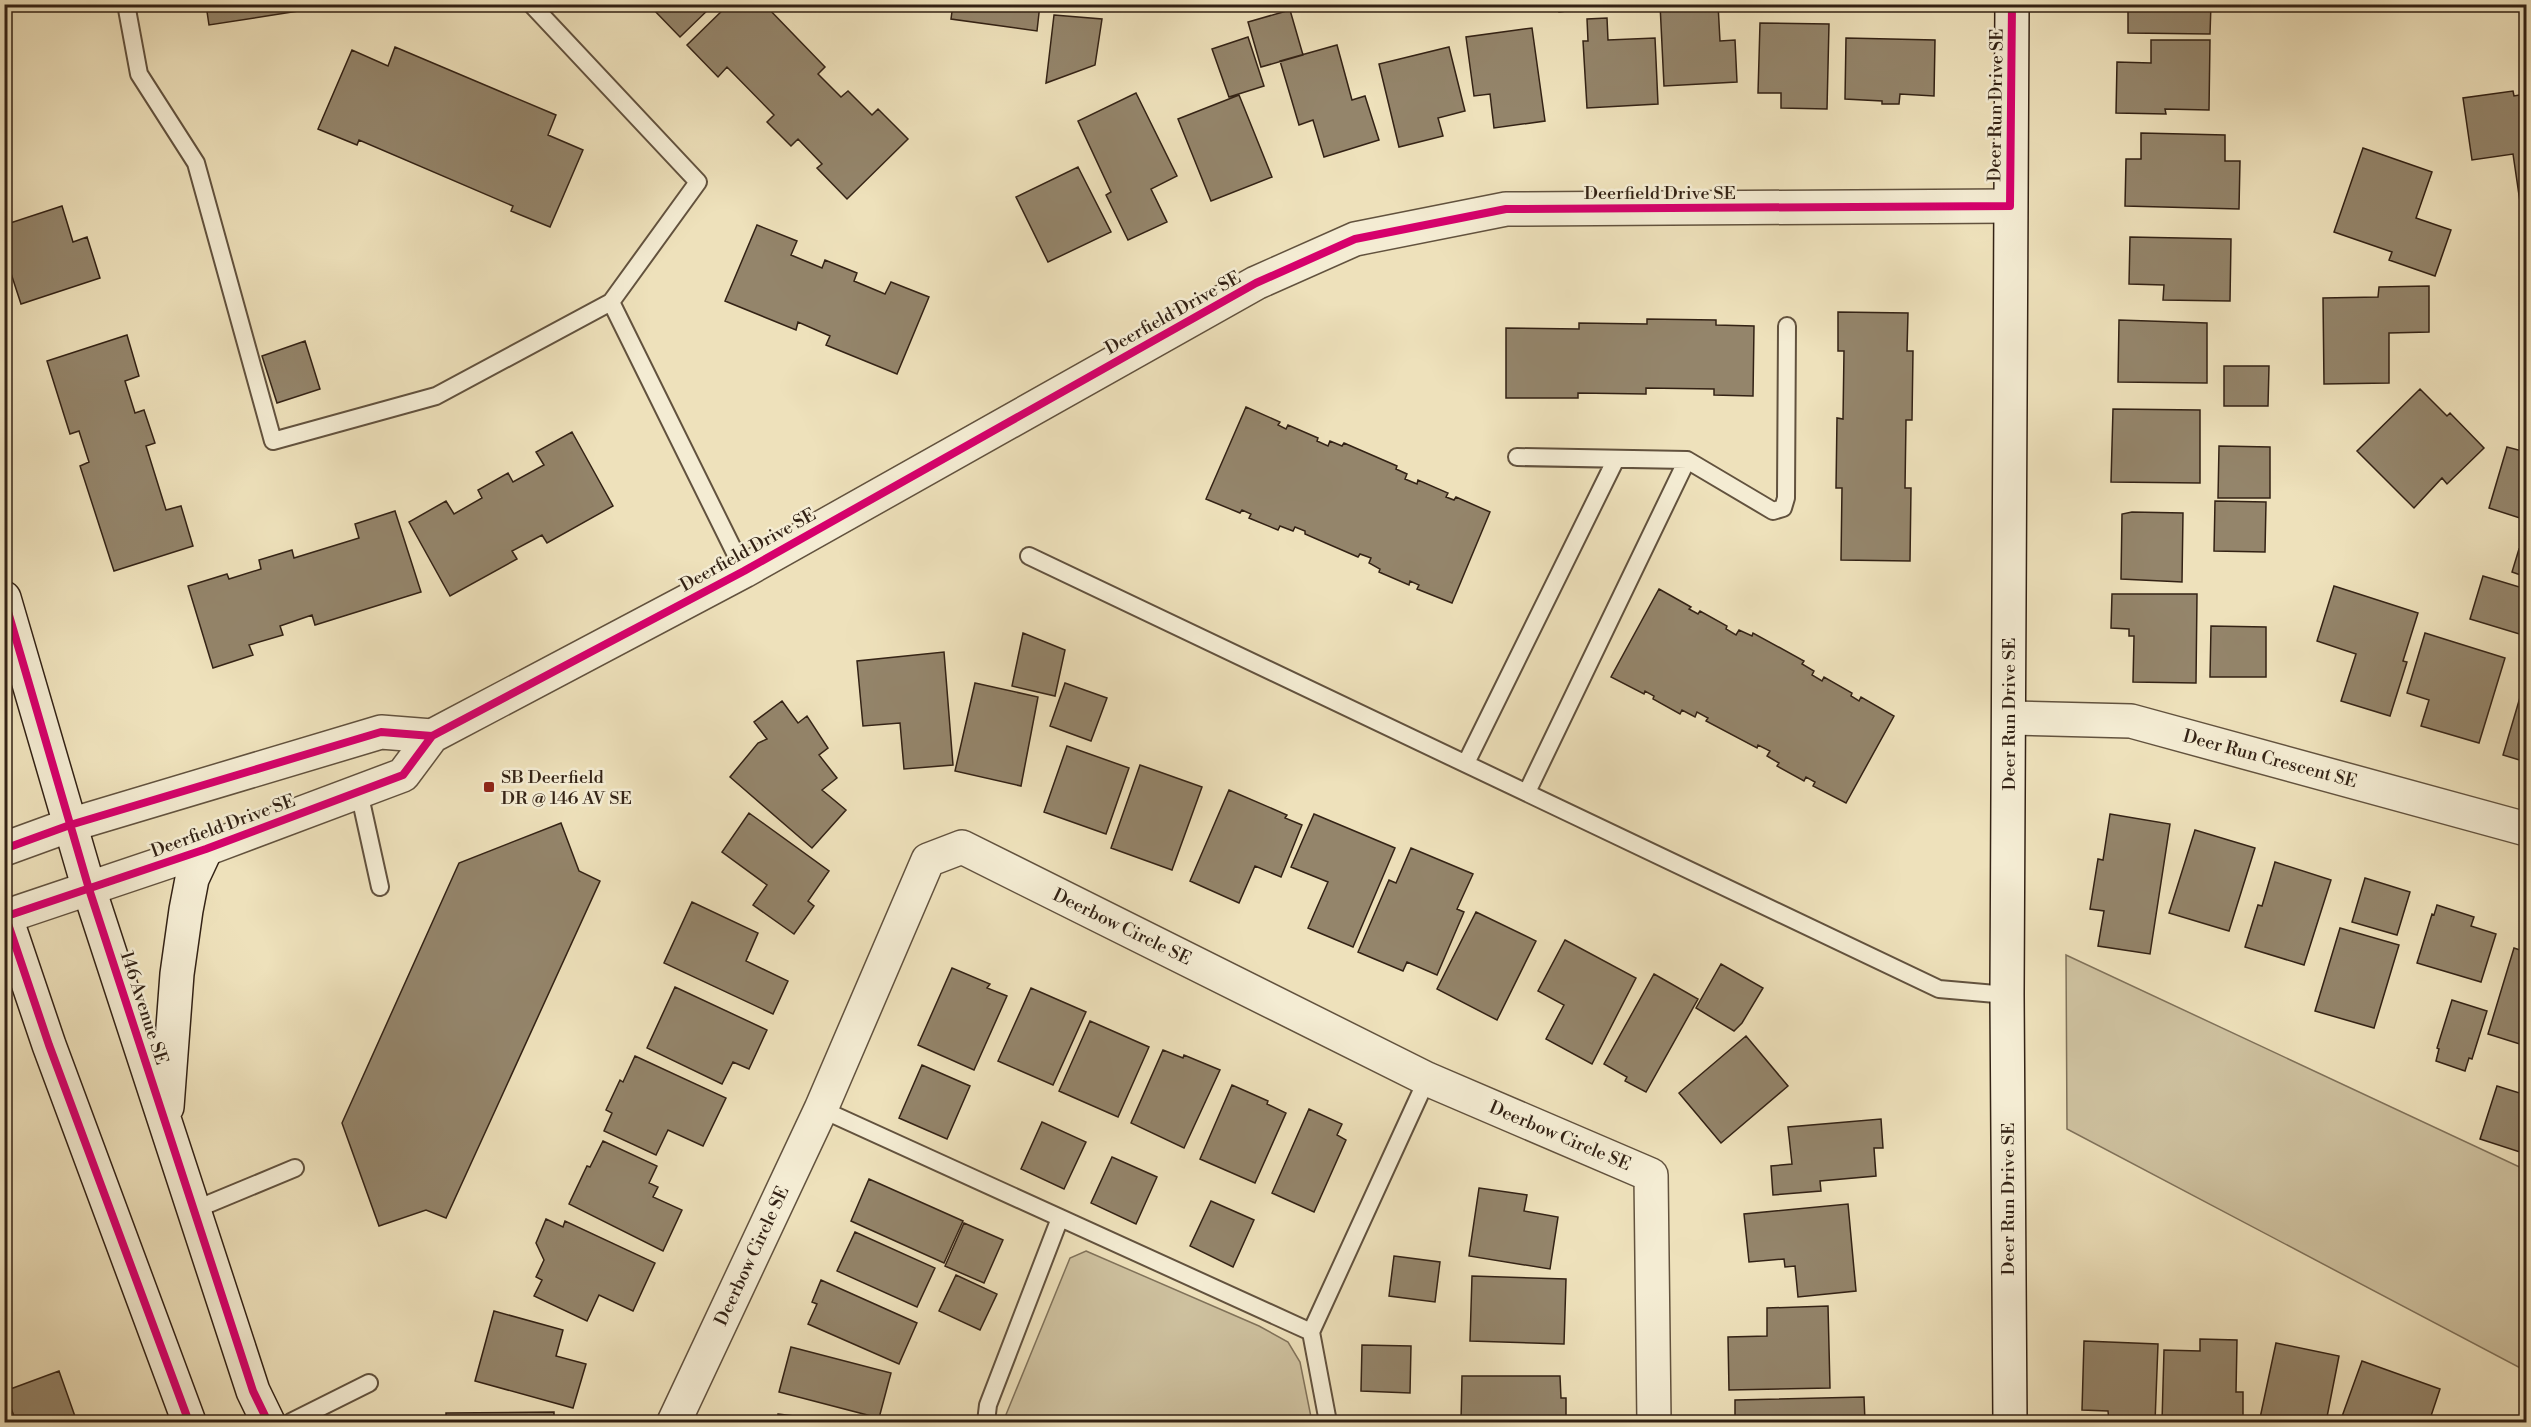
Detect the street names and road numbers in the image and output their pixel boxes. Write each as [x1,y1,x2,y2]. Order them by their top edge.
street label: Deer Run Drive SE [1983,28,2009,182]
street label: Deerfield Drive SE [1584,182,1736,205]
street label: Deerfield Drive SE [1101,266,1245,360]
street label: Deerfield Drive SE [676,503,820,597]
street label: Deer Run Drive SE [1998,637,2021,791]
street label: Deer Run Crescent SE [2180,725,2360,793]
street label: Deerfield Drive SE [148,789,298,863]
street label: Deerbow Circle SE [1049,883,1195,971]
street label: 146 Avenue SE [115,948,173,1068]
street label: Deerbow Circle SE [1486,1096,1634,1176]
street label: Deer Run Drive SE [1997,1122,2020,1276]
street label: Deerbow Circle SE [710,1182,794,1330]

